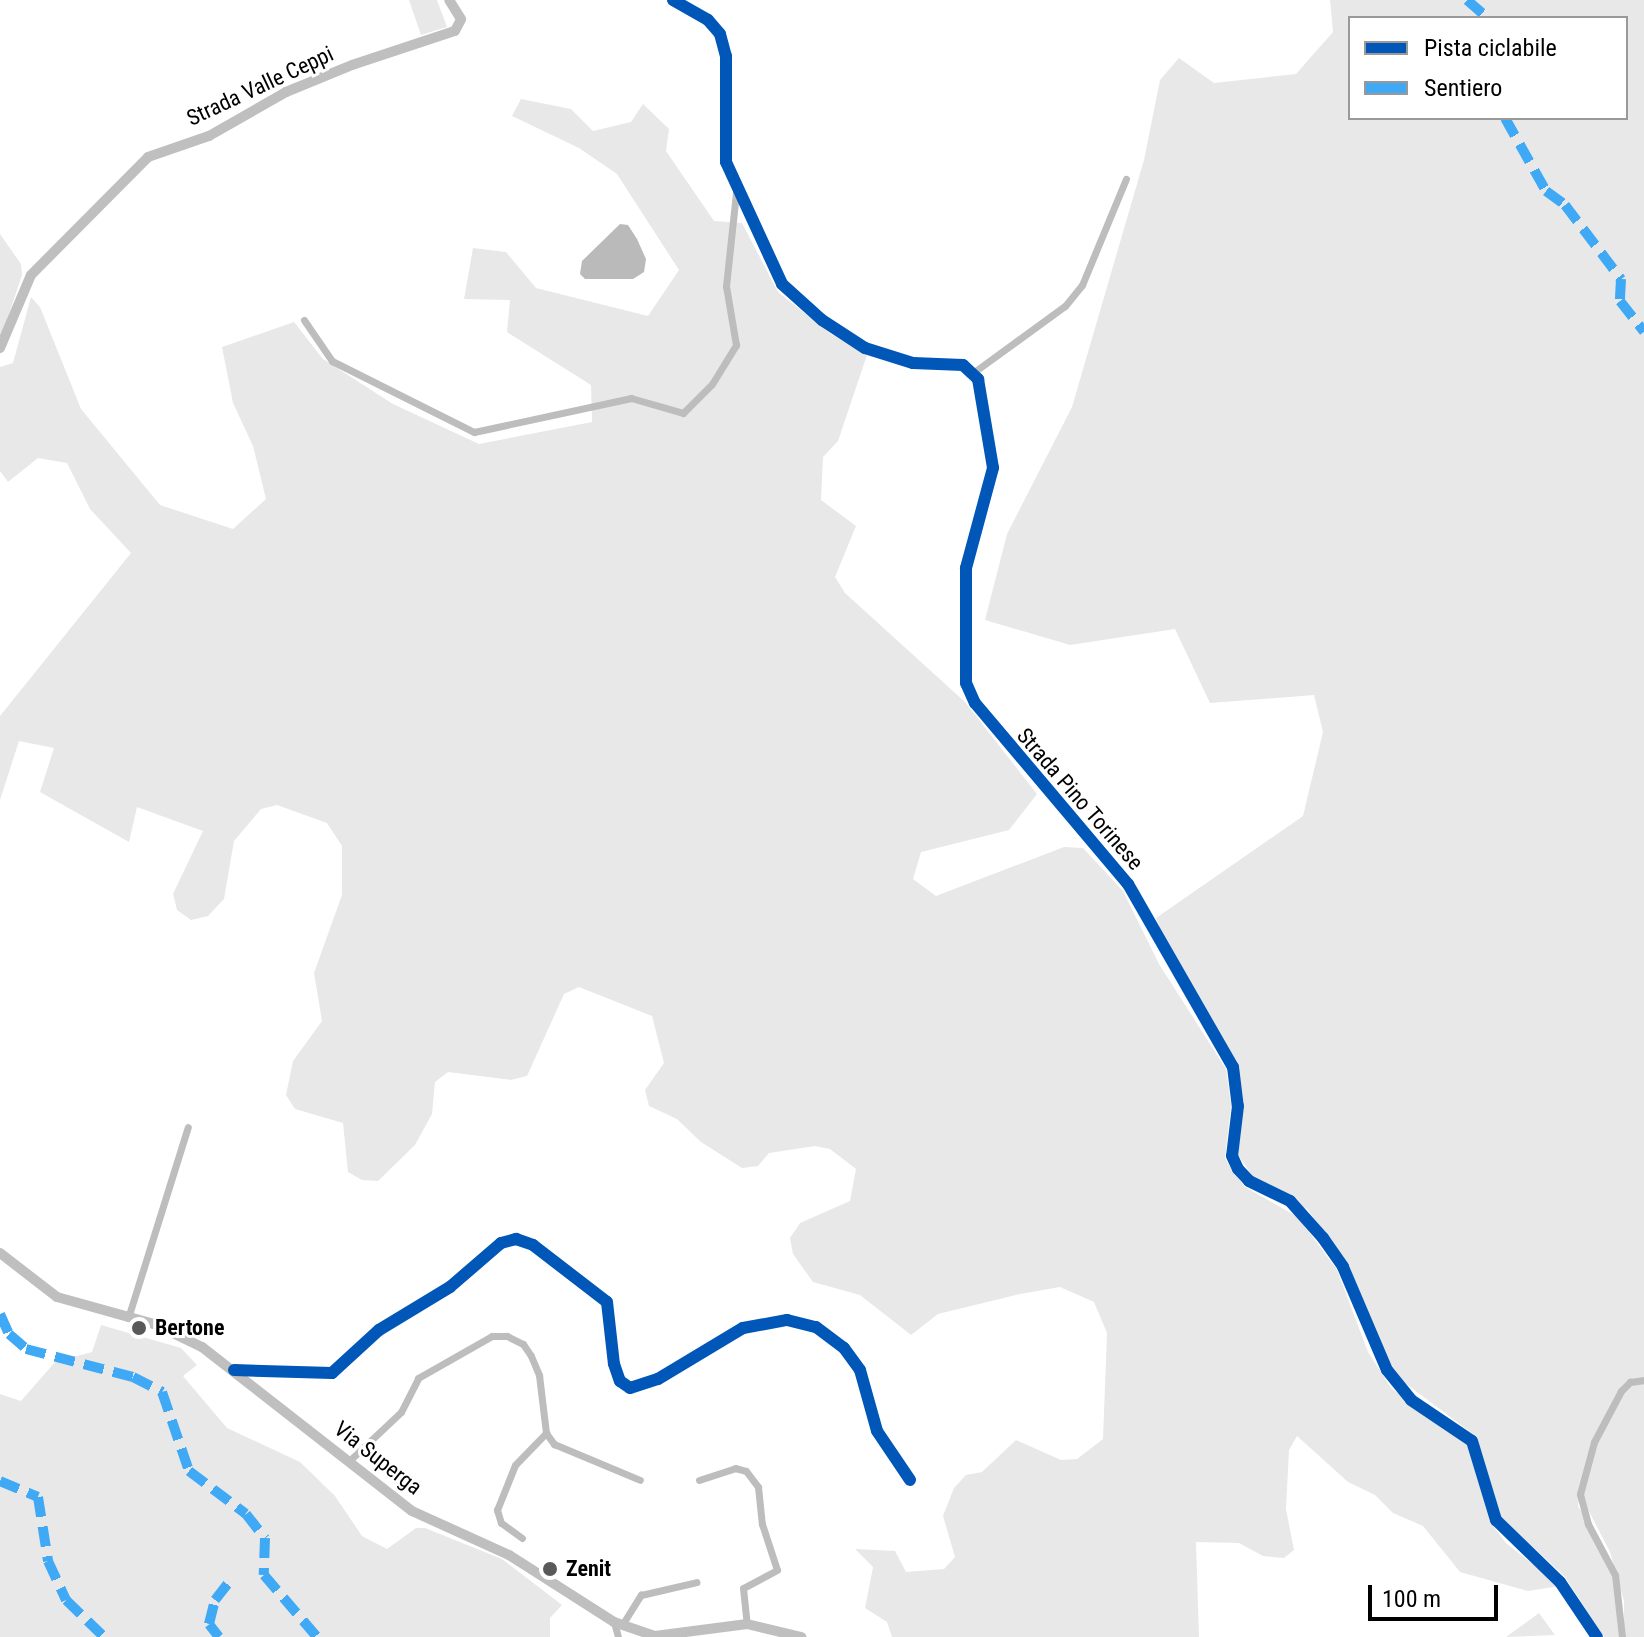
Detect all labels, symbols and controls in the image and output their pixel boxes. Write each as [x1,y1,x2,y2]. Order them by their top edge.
legend [1348,16,1628,120]
text: Pista ciclabile [1424,34,1557,62]
street label: Strada Valle Ceppi [183,41,337,131]
text: Sentiero [1424,74,1502,102]
street label: Strada Pino Torinese [1011,723,1149,875]
place label: Bertone [155,1315,224,1341]
marker: Bertone [130,1319,148,1337]
street label: Via Superga [329,1416,427,1500]
place label: Zenit [566,1556,611,1582]
marker: Zenit [541,1560,559,1578]
scale bar [1372,1569,1502,1619]
text: 100 m [1382,1585,1441,1613]

